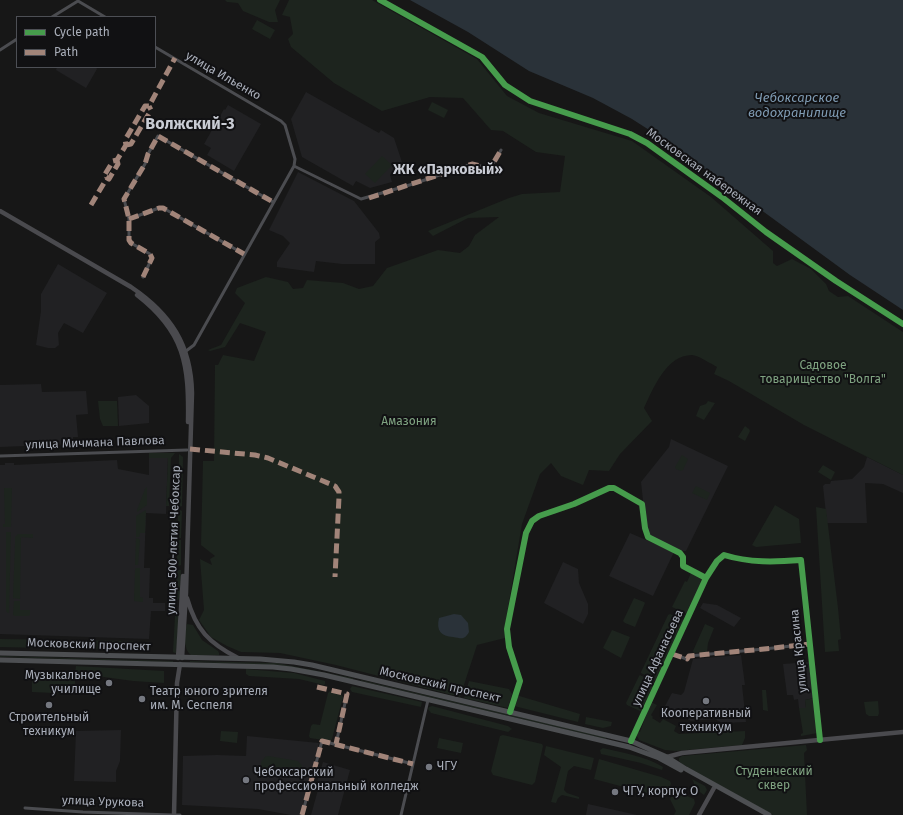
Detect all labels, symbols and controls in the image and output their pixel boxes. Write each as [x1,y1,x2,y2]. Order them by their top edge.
legend [16,16,156,68]
text: Cycle path [54,25,110,39]
text: Path [54,45,78,59]
street label: улица Ильенко [183,49,263,103]
water label: Чебоксарское водохранилище [748,90,846,121]
district label: Волжский-3 [145,115,235,135]
street label: Московская набережная [643,125,765,219]
district label: ЖК «Парковый» [393,162,503,178]
park label: Садовое товарищество "Волга" [760,359,886,387]
park label: Амазония [381,415,437,429]
street label: улица Мичмана Павлова [25,433,165,453]
street label: улица 500-летия Чебоксар [164,465,184,615]
street label: улица Афанасьева [629,607,687,709]
street label: улица Красина [787,609,811,693]
street label: Московский проспект [27,636,151,654]
street label: Московский проспект [378,664,502,706]
place label: Музыкальное училище [25,669,101,697]
marker: Музыкальное училище [104,678,114,688]
place label: Театр юного зрителя им. М. Сеспеля [150,685,268,713]
marker: Театр юного зрителя им. М. Сеспеля [137,694,147,704]
marker: Кооперативный техникум [701,696,711,706]
marker: Строительный техникум [44,700,54,710]
place label: Кооперативный техникум [661,707,751,735]
place label: Строительный техникум [9,711,89,739]
place label: ЧГУ [437,760,457,774]
marker: ЧГУ [424,762,434,772]
park label: Студенческий сквер [735,765,813,793]
place label: Чебоксарский профессиональный колледж [254,766,419,794]
marker: Чебоксарский профессиональный колледж [241,775,251,785]
place label: ЧГУ, корпус О [623,785,698,799]
marker: ЧГУ, корпус О [610,787,620,797]
street label: улица Урукова [62,793,144,811]

